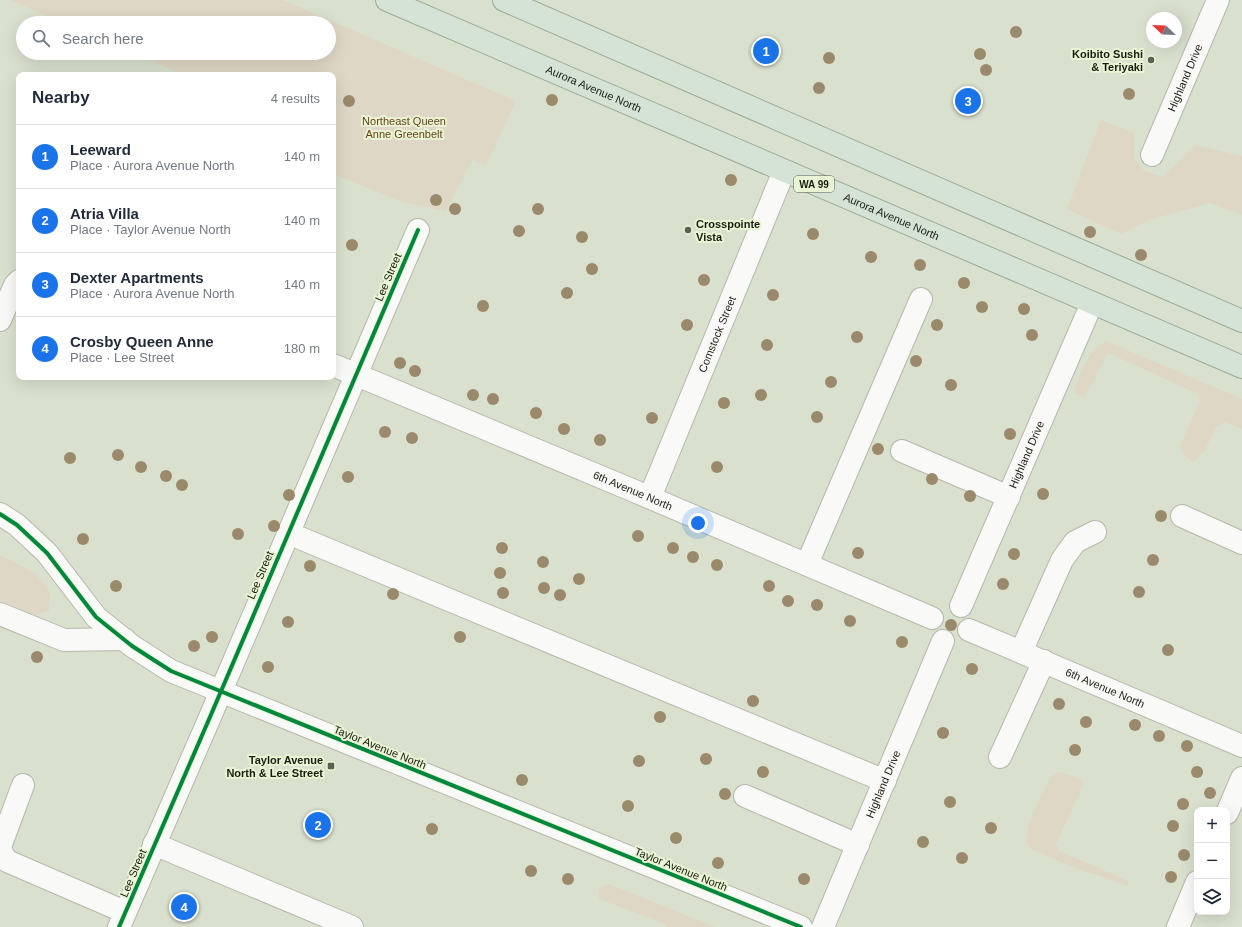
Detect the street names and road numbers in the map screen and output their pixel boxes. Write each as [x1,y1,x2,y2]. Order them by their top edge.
street label: Highland Drive [1165,42,1205,113]
street label: Aurora Avenue North [544,63,643,115]
road number: WA 99 [794,176,834,192]
street label: Aurora Avenue North [842,191,941,242]
street label: Lee Street [373,251,403,303]
street label: Comstock Street [696,294,738,374]
street label: Highland Drive [1007,419,1046,490]
street label: 6th Avenue North [591,468,674,513]
street label: Lee Street [245,549,275,601]
street label: 6th Avenue North [1064,666,1147,710]
street label: Taylor Avenue North [332,723,428,771]
street label: Highland Drive [863,748,902,820]
street label: Taylor Avenue North [633,845,729,893]
street label: Lee Street [118,847,148,899]

